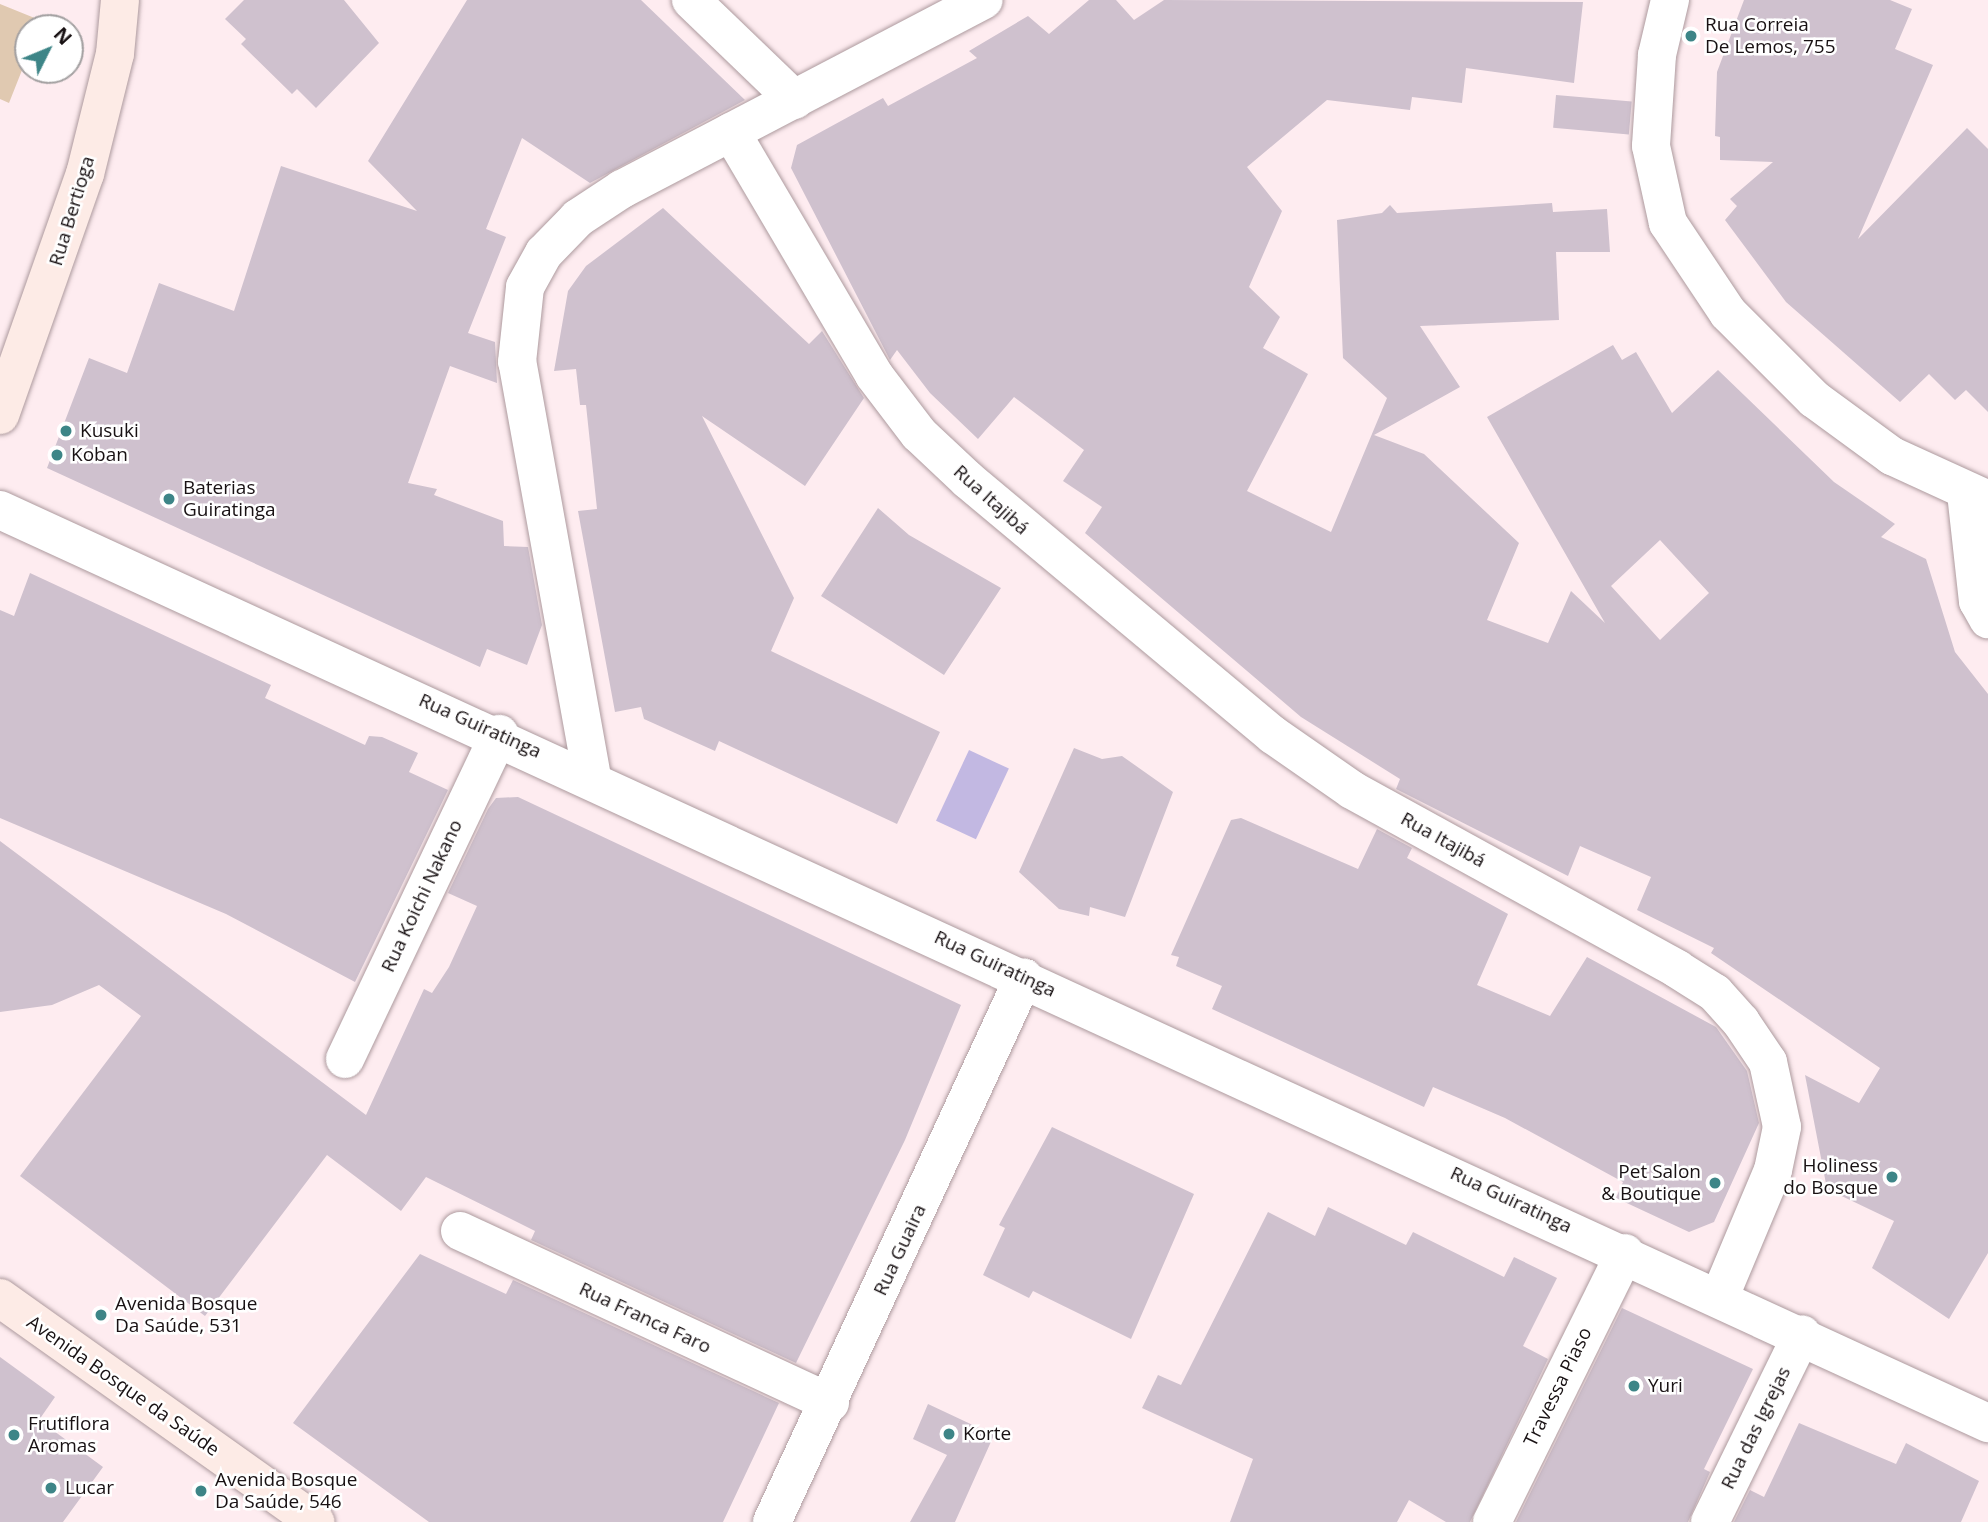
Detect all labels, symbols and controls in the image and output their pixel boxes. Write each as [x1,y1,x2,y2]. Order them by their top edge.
north arrow [14,14,84,84]
place label: Rua Correia De Lemos, 755 [1705,14,1835,58]
text: N [48,22,78,51]
marker: Rua Correia De Lemos, 755 [1683,28,1699,44]
street label: Rua Bertioga [45,153,99,269]
place label: Kusuki [80,420,139,442]
marker: Kusuki [58,423,74,439]
place label: Koban [71,444,128,466]
marker: Koban [49,447,65,463]
street label: Rua Itajibá [949,460,1033,540]
place label: Baterias Guiratinga [183,477,276,521]
marker: Baterias Guiratinga [161,491,177,507]
street label: Rua Guiratinga [415,689,545,763]
street label: Rua Itajibá [1397,807,1489,873]
street label: Rua Koichi Nakano [377,816,467,976]
street label: Rua Guiratinga [931,926,1059,1002]
place label: Holiness do Bosque [1783,1155,1878,1199]
place label: Pet Salon & Boutique [1601,1161,1701,1205]
street label: Rua Guiratinga [1447,1162,1575,1238]
marker: Holiness do Bosque [1884,1169,1900,1185]
marker: Pet Salon & Boutique [1707,1175,1723,1191]
street label: Rua Guaira [869,1201,931,1299]
street label: Rua Franca Faro [575,1277,715,1359]
place label: Avenida Bosque Da Saúde, 531 [115,1293,257,1337]
marker: Avenida Bosque Da Saúde, 531 [93,1307,109,1323]
street label: Avenida Bosque da Saúde [22,1311,224,1461]
street label: Travessa Piaso [1519,1324,1597,1450]
street label: Rua das Igrejas [1716,1363,1796,1493]
place label: Yuri [1648,1375,1683,1397]
marker: Yuri [1626,1378,1642,1394]
place label: Frutiflora Aromas [28,1413,110,1457]
place label: Korte [963,1423,1011,1445]
marker: Korte [941,1426,957,1442]
marker: Frutiflora Aromas [6,1427,22,1443]
place label: Avenida Bosque Da Saúde, 546 [215,1469,357,1513]
place label: Lucar [65,1477,114,1499]
marker: Lucar [43,1480,59,1496]
marker: Avenida Bosque Da Saúde, 546 [193,1483,209,1499]

